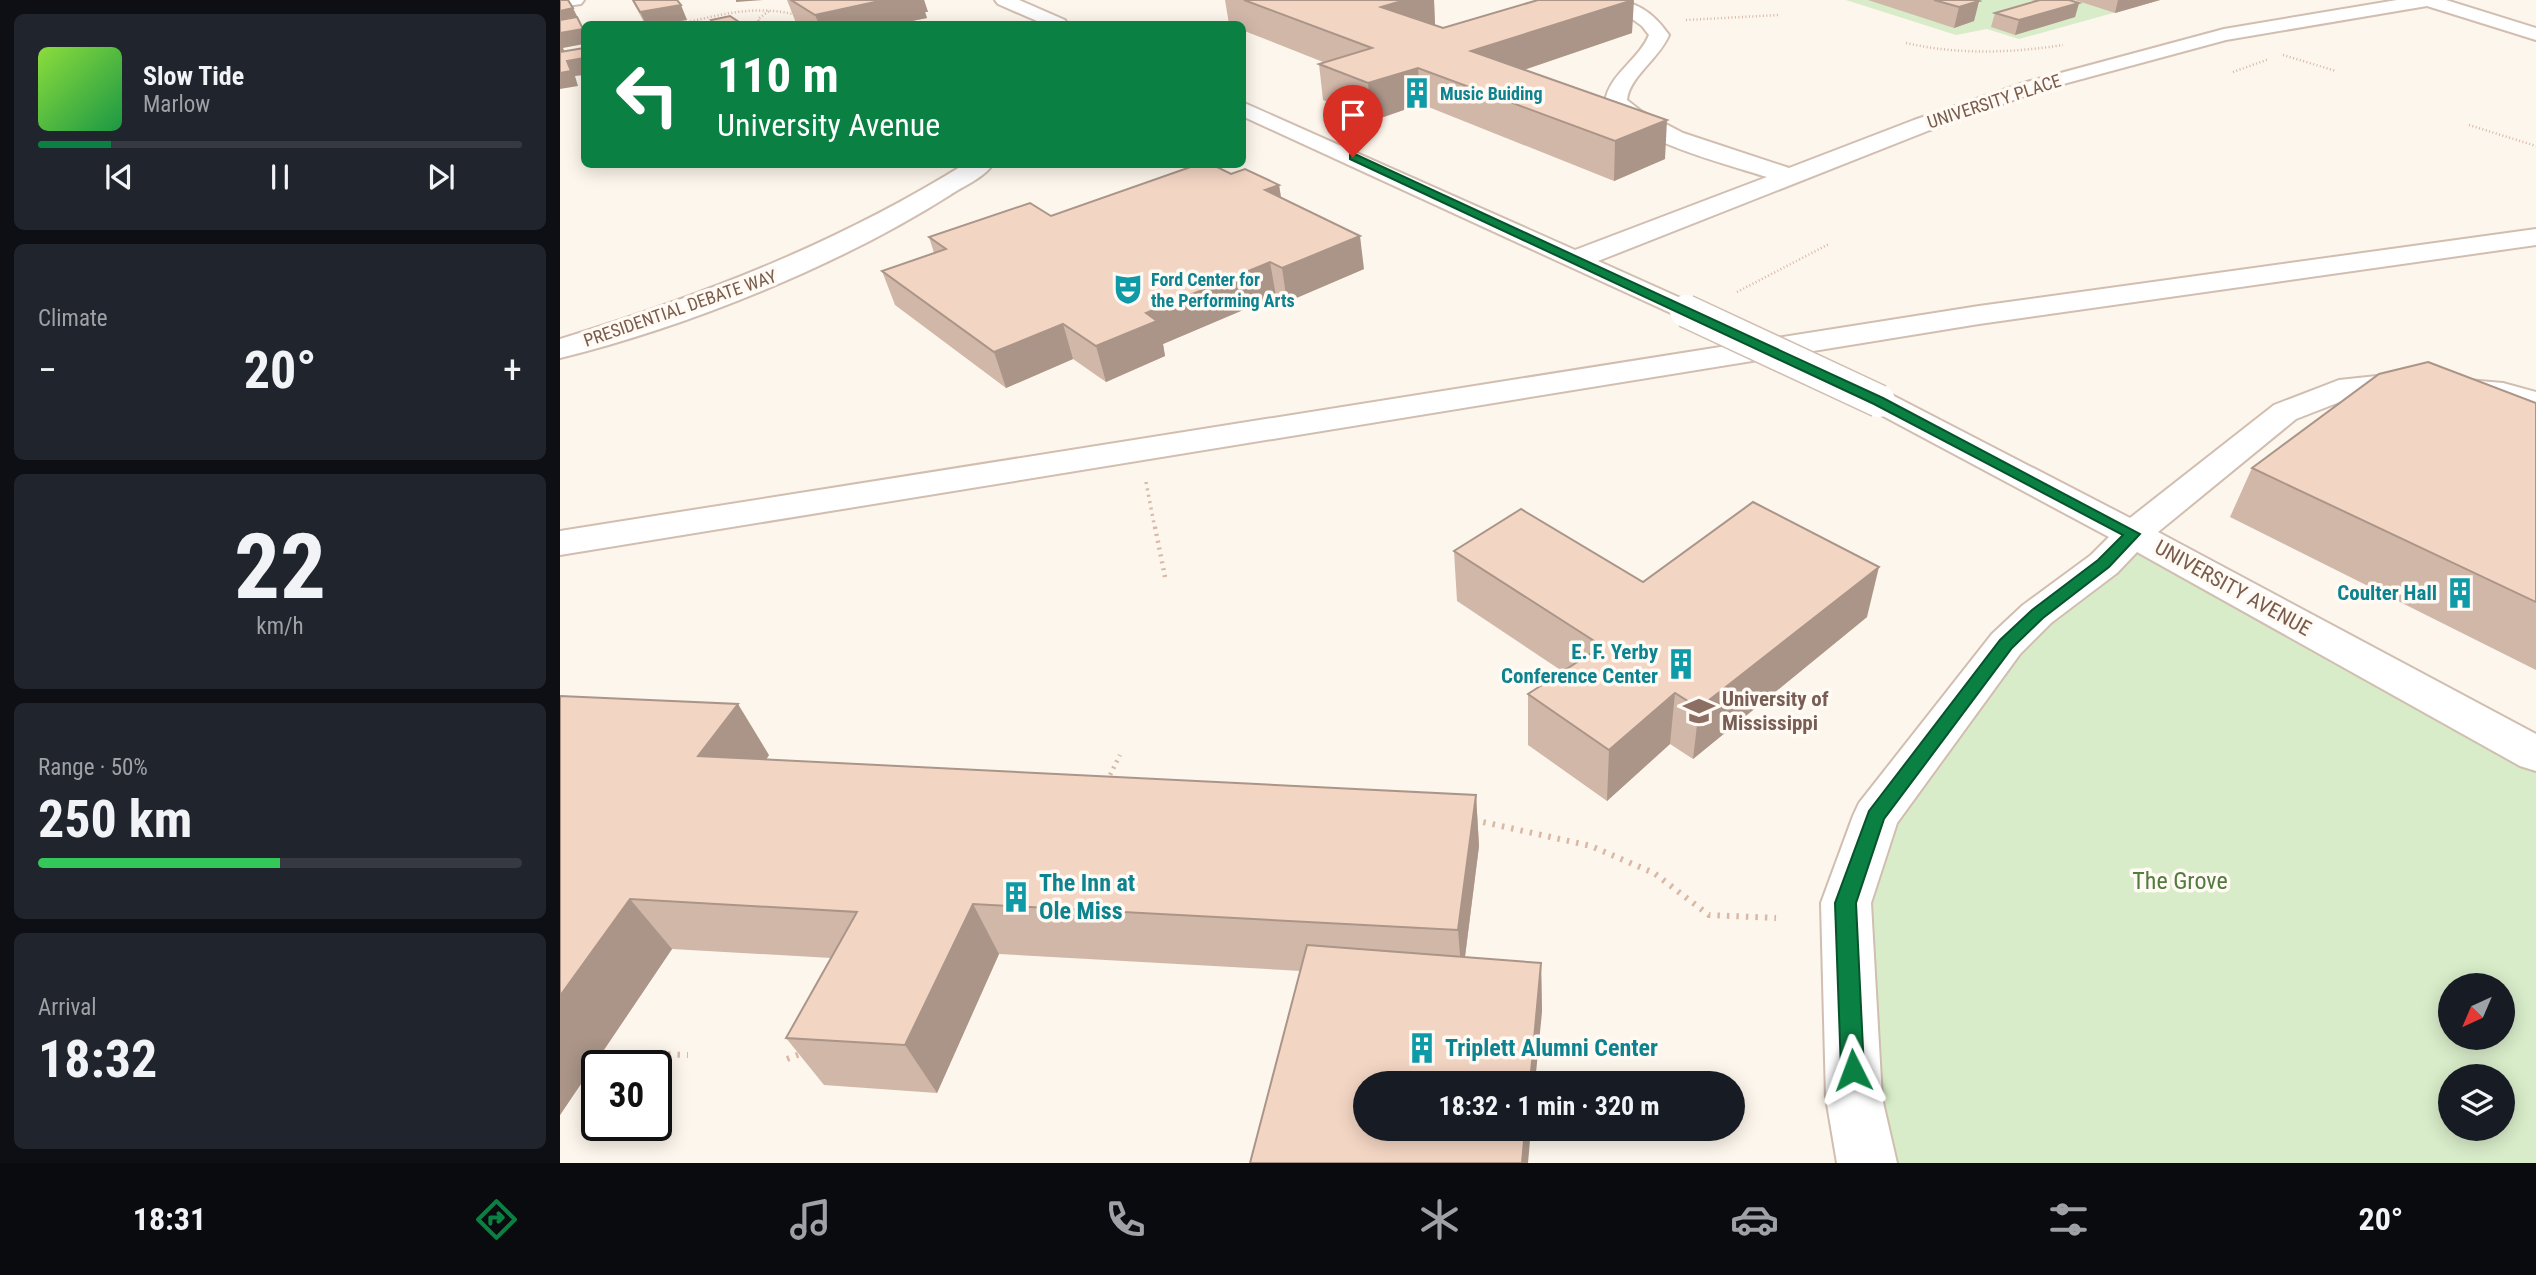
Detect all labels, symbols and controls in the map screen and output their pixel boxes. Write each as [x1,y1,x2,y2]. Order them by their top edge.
text: 110 m [717,47,839,104]
icon: left [602,49,693,140]
text: Slow Tide [143,61,244,91]
street label: UNIVERSITY PLACE [1925,69,2063,132]
building icon: Music Buiding [1400,76,1434,110]
place label: Music Buiding [1440,83,1543,104]
pin [1323,85,1383,157]
text: Marlow [143,91,210,118]
icon: arrive [1334,96,1372,134]
text: University Avenue [717,106,940,144]
icon: previous [100,158,138,196]
icon: pause [261,158,299,196]
icon: next [422,158,460,196]
street label: PRESIDENTIAL DEBATE WAY [581,265,780,351]
place label: Ford Center for the Performing Arts [1151,269,1295,311]
theatre icon: Ford Center for the Performing Arts [1111,272,1145,306]
text: Climate [38,305,108,332]
text: 20° [244,340,316,401]
text: − [38,348,57,392]
text: + [503,348,522,392]
text: 22 [234,514,326,620]
street label: UNIVERSITY AVENUE [2151,535,2315,641]
building icon: Coulter Hall [2443,576,2477,610]
place label: Coulter Hall [2337,581,2437,605]
text: km/h [256,613,304,640]
place label: E. F. Yerby Conference Center [1501,640,1659,688]
building icon: E. F. Yerby Conference Center [1664,647,1698,681]
place label: University of Mississippi [1722,687,1829,735]
school or university icon: University of Mississippi [1682,694,1716,728]
text: Range · 50% [38,754,148,781]
text: 250 km [38,789,192,850]
park label: The Grove [2132,867,2228,895]
place label: The Inn at Ole Miss [1039,869,1135,925]
building icon: The Inn at Ole Miss [999,880,1033,914]
north arrow [2438,973,2515,1050]
map controls [2438,973,2515,1141]
text: Arrival [38,994,97,1021]
text: 18:32 [38,1029,157,1090]
building icon: Triplett Alumni Center [1405,1031,1439,1065]
position arrow [1816,1033,1890,1107]
place label: Triplett Alumni Center [1445,1034,1658,1062]
speed limit sign: 30 [581,1050,672,1141]
button: layers [2438,1064,2515,1141]
text: 18:32 · 1 min · 320 m [1439,1091,1659,1121]
icon: directions [472,1195,521,1244]
icon: music [786,1195,835,1244]
icon: phone [1101,1195,1150,1244]
icon: climate [1415,1195,1464,1244]
icon: car [1730,1195,1779,1244]
icon: filters [2044,1195,2093,1244]
text: 18:31 [133,1200,206,1238]
text: 20° [2358,1200,2403,1238]

